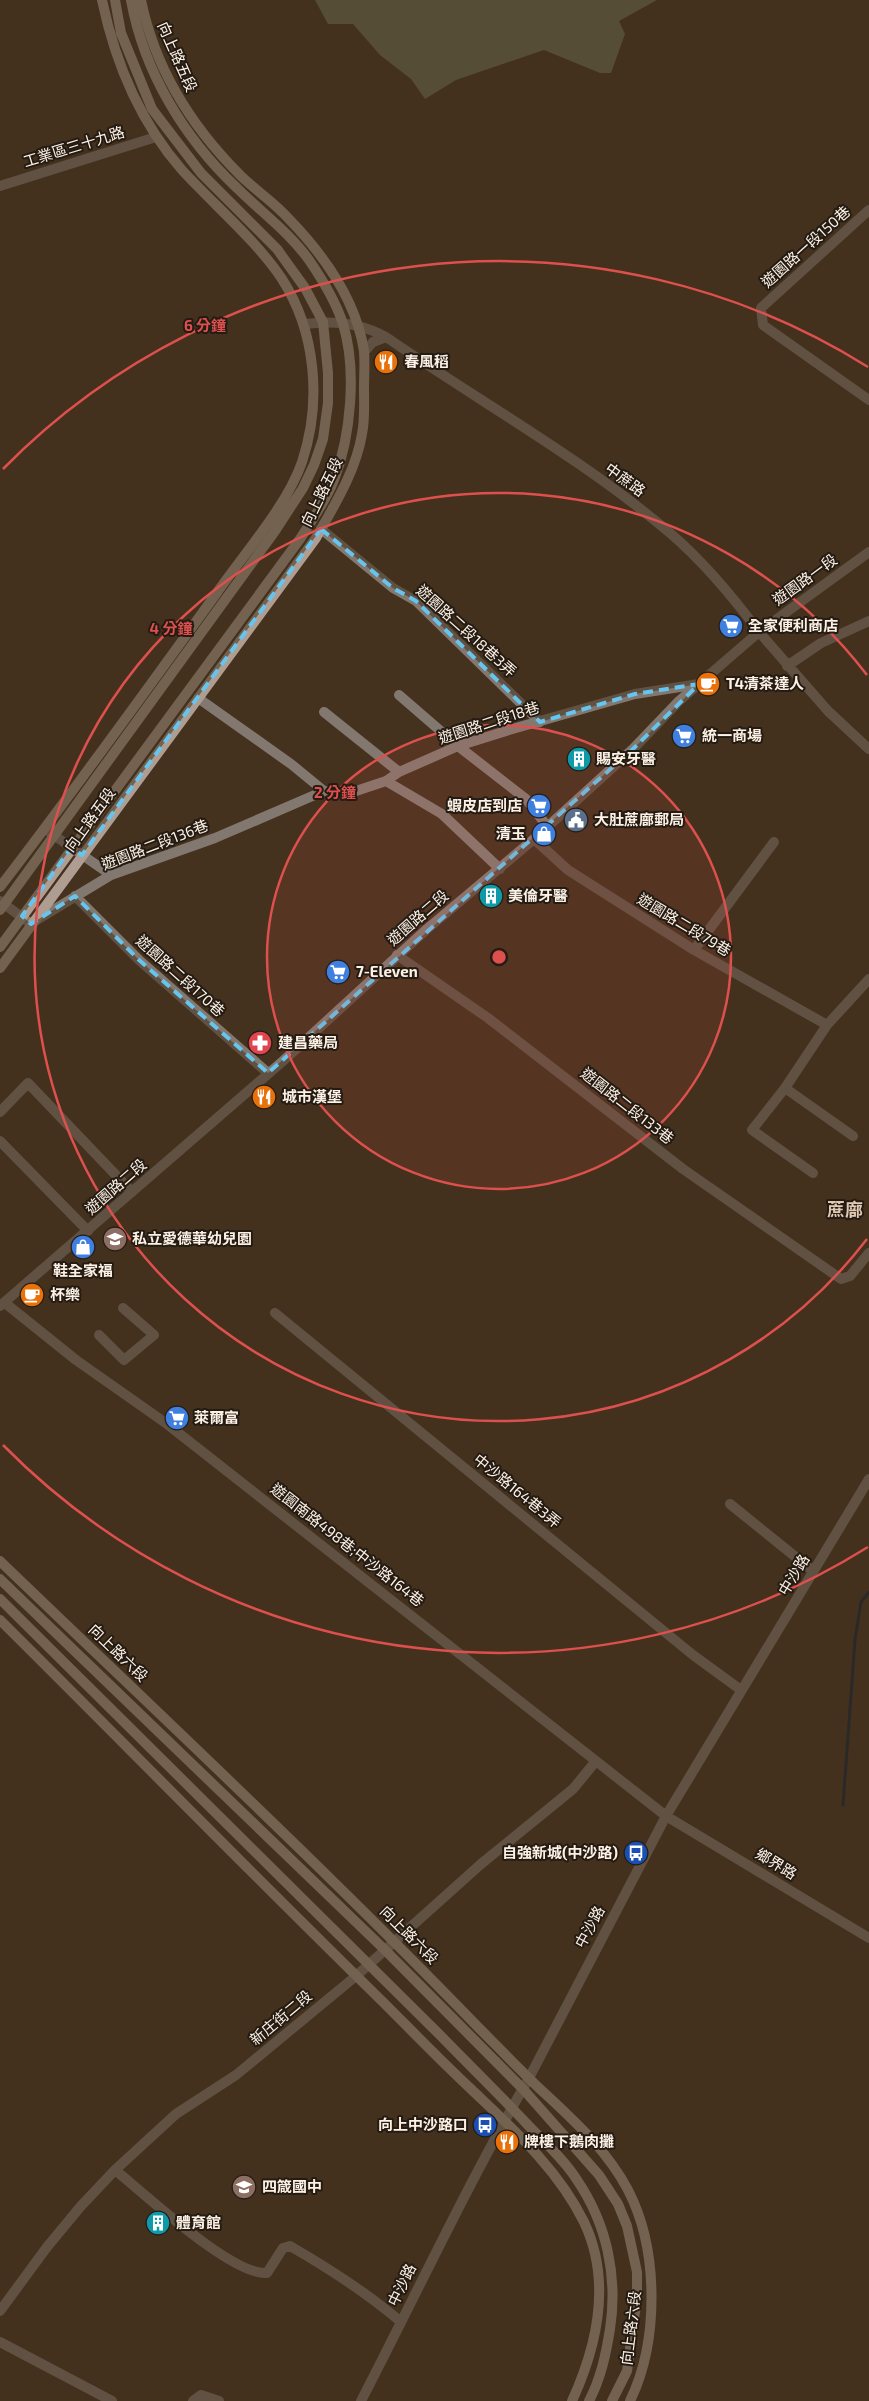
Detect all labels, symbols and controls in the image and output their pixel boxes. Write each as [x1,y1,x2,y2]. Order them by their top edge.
street label: 向上路五段 [154,19,201,95]
street label: 工業區三十九路 [21,122,127,170]
street label: 遊園路一段150巷 [757,202,853,291]
text: 6 分鐘 [184,316,226,334]
restaurant icon: 春風稻 [373,349,399,375]
place label: 春風稻 [404,352,449,370]
street label: 向上路五段 [297,454,346,529]
street label: 中蔗路 [602,459,649,500]
street label: 遊園路一段 [769,550,840,609]
street label: 遊園路二段18巷3弄 [413,581,520,680]
supermarket icon: 全家便利商店 [718,613,744,639]
place label: 全家便利商店 [748,616,838,634]
text: 4 分鐘 [150,619,192,637]
cafe icon: T4清茶達人 [695,671,721,697]
place label: T4清茶達人 [726,674,804,692]
street label: 遊園路二段18巷 [436,697,541,747]
supermarket icon: 統一商場 [671,723,697,749]
place label: 統一商場 [702,726,762,744]
building icon: 賜安牙醫 [566,746,592,772]
place label: 賜安牙醫 [596,749,656,767]
text: 2 分鐘 [314,783,356,801]
street label: 向上路五段 [60,784,119,855]
supermarket icon: 蝦皮店到店 [526,793,552,819]
place label: 蝦皮店到店 [447,796,522,814]
public building icon: 大肚蔗廍郵局 [563,807,589,833]
place label: 大肚蔗廍郵局 [594,810,684,828]
street label: 遊園路二段136巷 [99,815,211,873]
shop icon: 清玉 [531,821,557,847]
place label: 清玉 [496,824,526,842]
building icon: 美倫牙醫 [478,883,504,909]
street label: 遊園路二段 [383,886,452,949]
place label: 美倫牙醫 [508,886,568,904]
street label: 遊園路二段79巷 [634,889,735,959]
street label: 遊園路二段170巷 [133,931,229,1020]
centre of rings [490,948,508,966]
supermarket icon: 7-Eleven [325,959,351,985]
place label: 7-Eleven [356,962,418,980]
pharmacy icon: 建昌藥局 [247,1030,273,1056]
place label: 建昌藥局 [278,1033,338,1051]
street label: 遊園路二段133巷 [578,1063,678,1147]
restaurant icon: 城市漢堡 [251,1084,277,1110]
place label: 城市漢堡 [282,1087,342,1105]
street label: 遊園路二段 [81,1155,150,1218]
district label: 蔗廍 [827,1198,863,1220]
school or university icon: 私立愛德華幼兒園 [102,1226,128,1252]
place label: 私立愛德華幼兒園 [132,1229,252,1247]
shop icon: 鞋全家福 [70,1234,96,1260]
place label: 鞋全家福 [53,1261,113,1279]
cafe icon: 杯樂 [19,1282,45,1308]
place label: 杯樂 [50,1285,80,1303]
supermarket icon: 萊爾富 [164,1405,190,1431]
place label: 萊爾富 [194,1408,239,1426]
street label: 中沙路164巷3弄 [470,1450,565,1531]
street label: 遊園南路498巷;中沙路164巷 [268,1479,428,1610]
street label: 中沙路 [774,1551,812,1598]
street label: 向上路六段 [85,1620,152,1685]
bus stop icon: 自強新城(中沙路) [623,1840,649,1866]
place label: 自強新城(中沙路) [502,1843,618,1861]
street label: 鄉界路 [753,1844,800,1882]
street label: 向上路六段 [377,1901,443,1967]
street label: 中沙路 [571,1902,608,1951]
street label: 新庄街二段 [246,1986,315,2048]
bus stop icon: 向上中沙路口 [472,2112,498,2138]
place label: 向上中沙路口 [378,2115,468,2133]
restaurant icon: 牌樓下鵝肉攤 [494,2129,520,2155]
place label: 牌樓下鵝肉攤 [524,2132,614,2150]
school or university icon: 四箴國中 [231,2174,257,2200]
place label: 四箴國中 [262,2177,322,2195]
building icon: 體育館 [145,2210,171,2236]
place label: 體育館 [176,2213,221,2231]
street label: 中沙路 [383,2260,419,2309]
street label: 向上路六段 [617,2290,644,2366]

